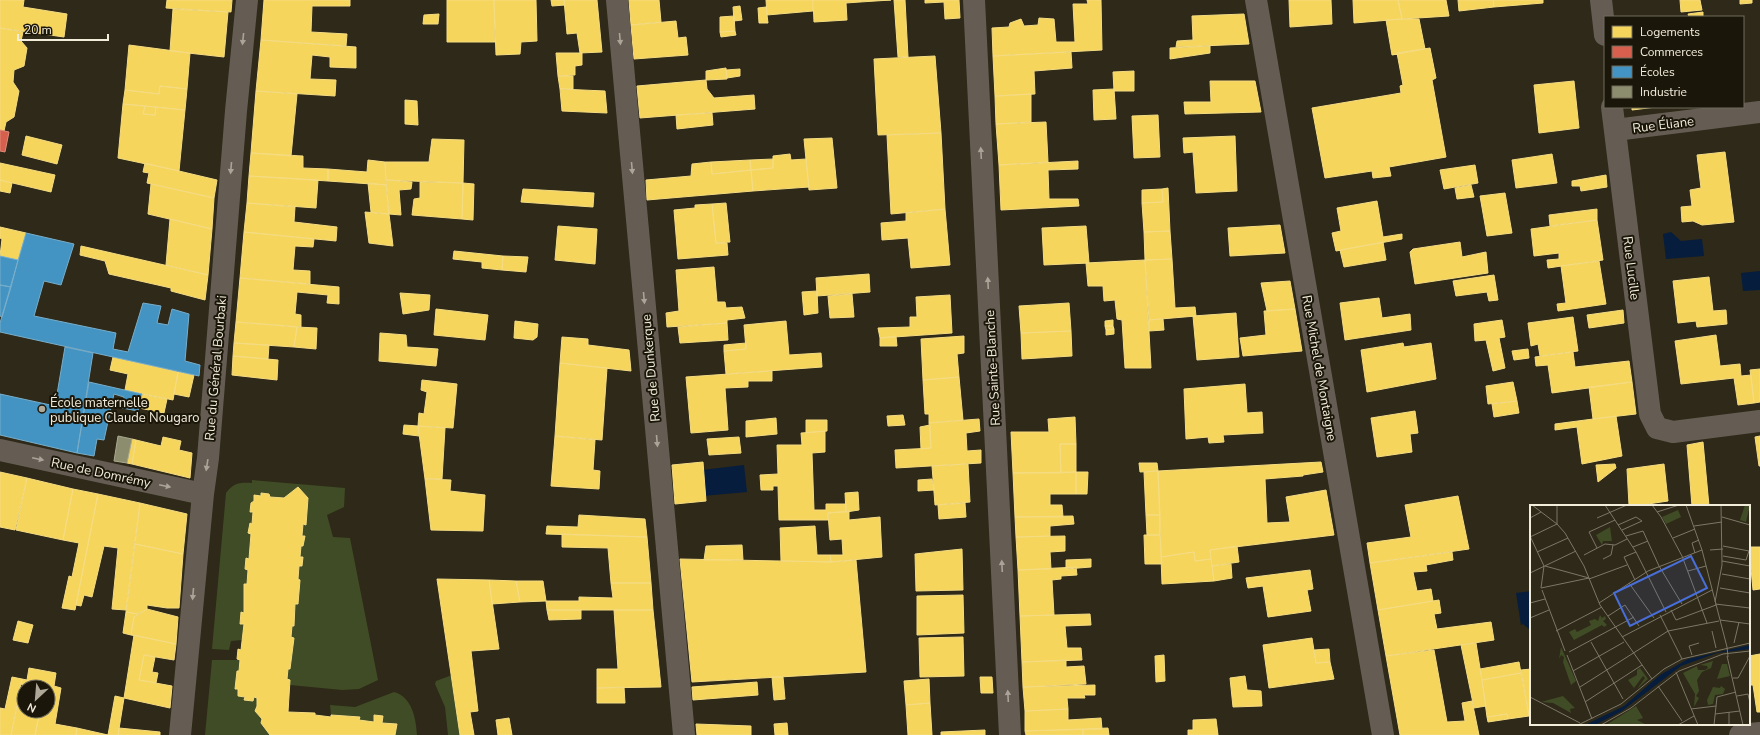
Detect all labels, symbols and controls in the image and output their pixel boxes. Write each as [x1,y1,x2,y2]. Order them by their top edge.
scale bar [18,16,108,42]
legend [1604,16,1744,108]
text: 20 m [24,22,52,38]
text: Logements [1640,24,1700,40]
one-way arrow [240,33,247,45]
one-way arrow [617,33,624,45]
text: Commerces [1640,44,1703,60]
text: Écoles [1640,64,1675,80]
text: Industrie [1640,84,1687,100]
street label: Rue Éliane [1631,111,1695,138]
one-way arrow [978,147,985,159]
one-way arrow [228,162,235,174]
one-way arrow [629,162,635,174]
street label: Rue Lucille [1618,235,1644,301]
one-way arrow [984,277,991,289]
one-way arrow [641,292,647,304]
street label: Rue Michel de Montaigne [1297,294,1341,443]
street label: Rue du Général Bourbaki [201,295,231,441]
street label: Rue Sainte-Blanche [981,310,1005,426]
street label: Rue de Dunkerque [637,313,665,423]
place label: École maternelle publique Claude Nougaro [50,393,200,427]
marker: École maternelle publique Claude Nougaro [37,404,47,414]
one-way arrow [654,435,660,447]
street label: Rue de Domrémy [49,454,153,492]
one-way arrow [32,456,44,462]
one-way arrow [204,459,210,471]
one-way arrow [159,484,171,490]
inset map [1530,505,1750,725]
one-way arrow [999,559,1005,572]
one-way arrow [190,588,197,601]
north arrow [16,679,56,719]
one-way arrow [1005,690,1012,702]
text: N [25,699,39,716]

